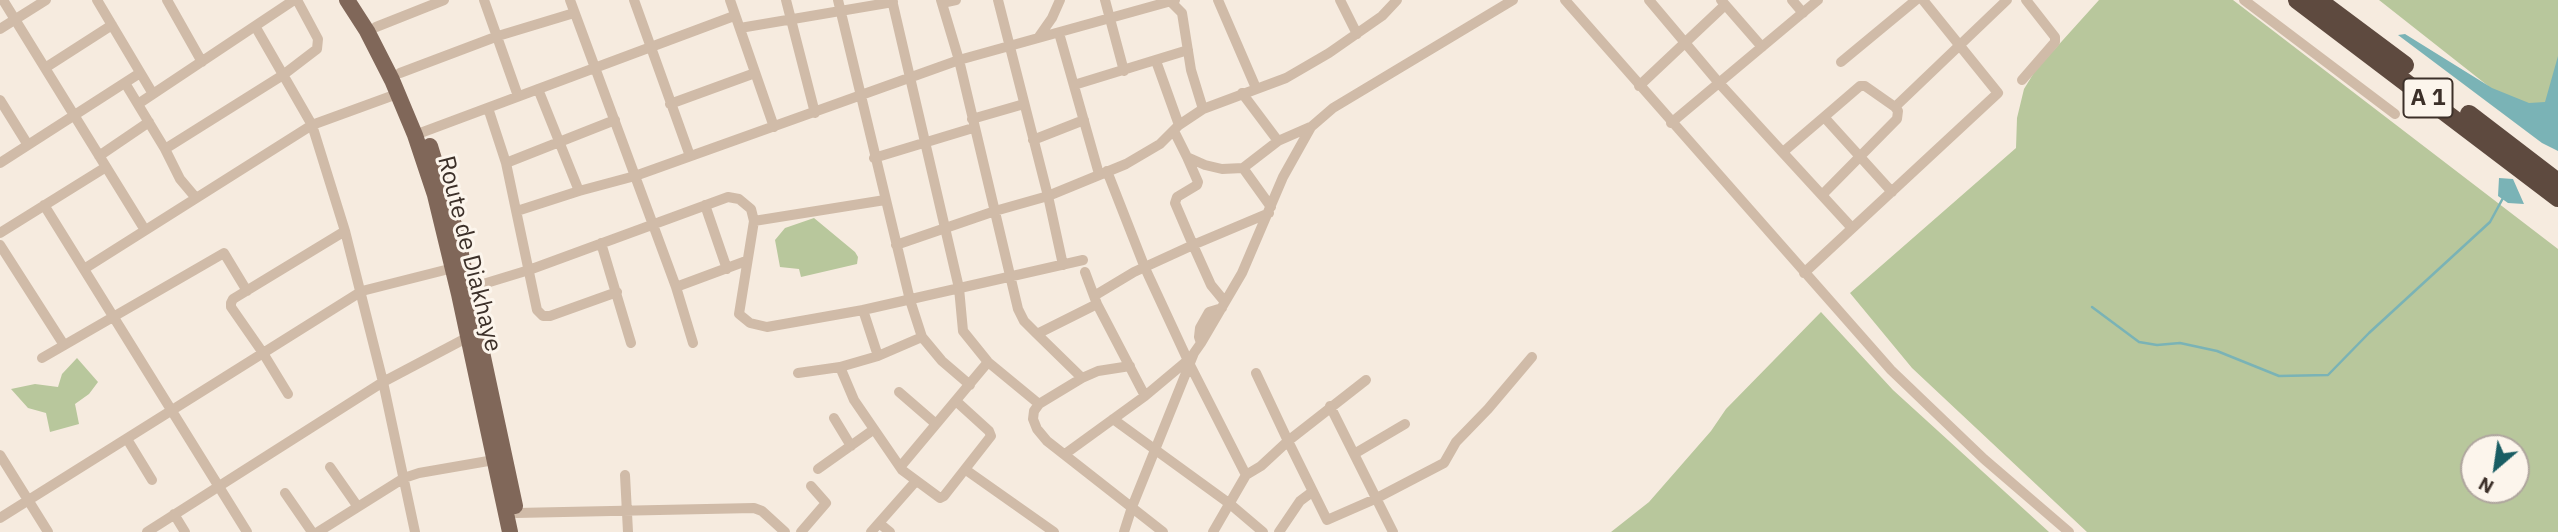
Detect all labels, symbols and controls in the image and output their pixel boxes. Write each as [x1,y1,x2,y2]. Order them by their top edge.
road number: A 1 [2404,78,2452,118]
street label: Route de Diakhaye [431,153,507,355]
north arrow [2460,434,2530,504]
text: N [2474,472,2498,499]

